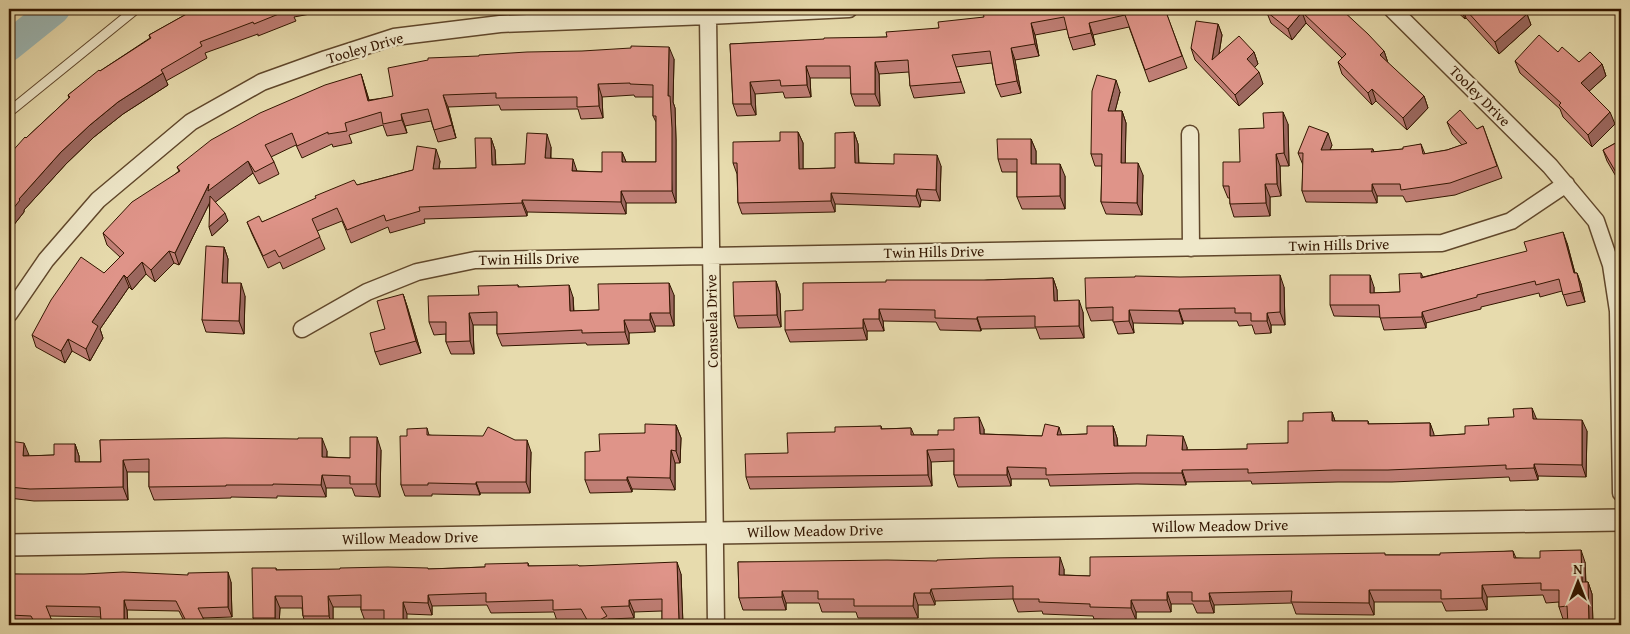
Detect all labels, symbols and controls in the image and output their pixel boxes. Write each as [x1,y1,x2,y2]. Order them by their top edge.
street label: Tooley Drive [324,27,406,68]
street label: Tooley Drive [1445,60,1516,131]
street label: Twin Hills Drive [1289,233,1389,256]
street label: Twin Hills Drive [884,240,984,263]
street label: Twin Hills Drive [479,247,579,270]
street label: Consuela Drive [700,274,723,368]
street label: Willow Meadow Drive [1152,514,1288,537]
street label: Willow Meadow Drive [747,519,883,542]
street label: Willow Meadow Drive [342,526,478,549]
north arrow [1552,556,1602,606]
text: N [1573,559,1583,579]

